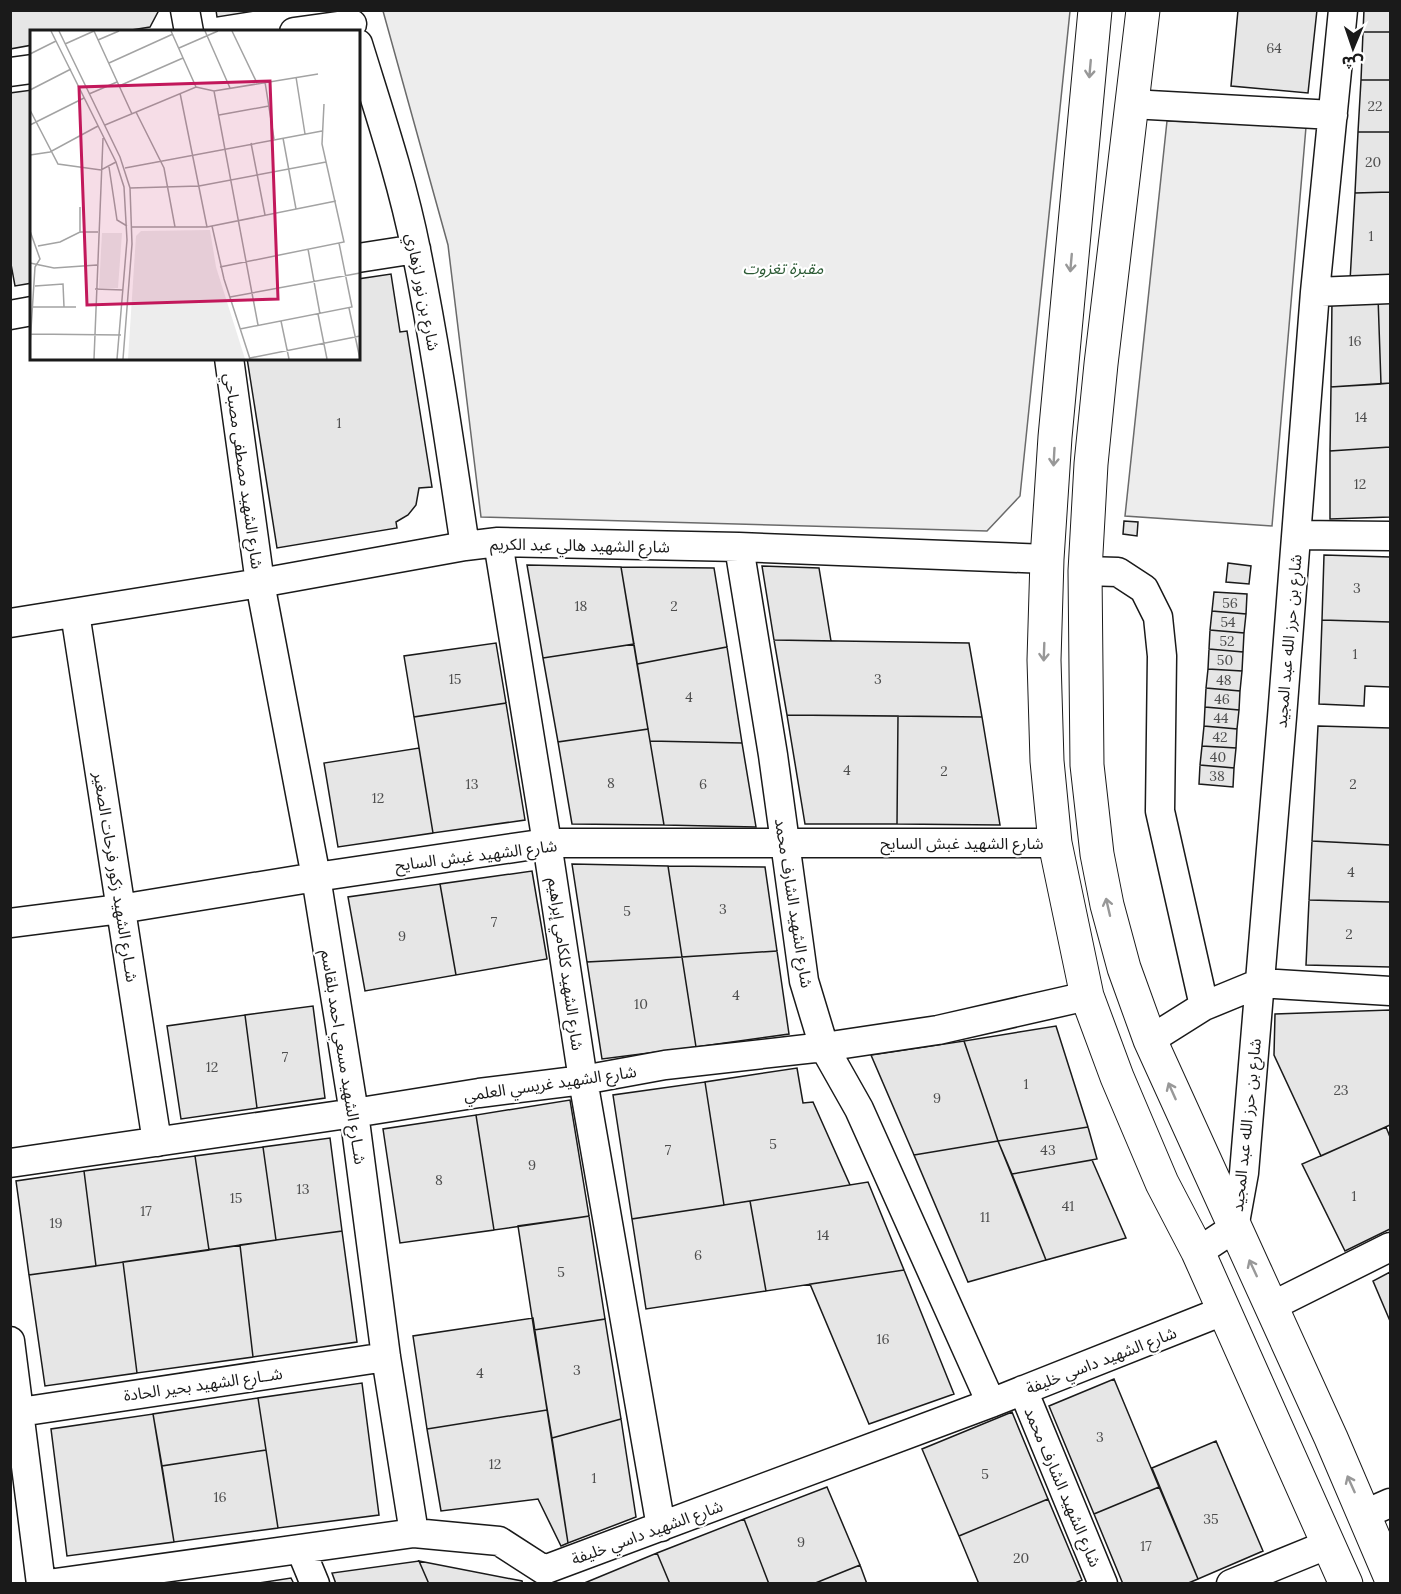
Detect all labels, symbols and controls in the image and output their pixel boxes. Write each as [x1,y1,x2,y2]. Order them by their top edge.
north arrow [1323,18,1383,78]
inset map [30,30,360,360]
house number: 64 [1266,39,1282,57]
text: ش [1341,53,1364,73]
one-way arrow [1084,58,1095,78]
house number: 22 [1367,97,1383,115]
house number: 20 [1365,153,1381,171]
house number: 1 [1368,227,1374,245]
street label: شارع بن نور لزهاري [399,232,444,353]
one-way arrow [1065,252,1076,272]
park label: مقبرة تغزوت [743,258,824,278]
house number: 16 [1348,332,1362,350]
street label: شارع الشهيد مصطفى مصباحي [217,372,268,571]
house number: 14 [1355,408,1368,426]
house number: 1 [336,414,342,432]
one-way arrow [1048,447,1059,467]
house number: 12 [1354,475,1366,493]
street label: شارع الشهيد هالي عبد الكريم [490,533,670,560]
street label: شارع بن حرز الله عبد المجيد [1270,553,1309,729]
house number: 3 [1353,579,1361,597]
house number: 56 [1222,594,1238,612]
house number: 18 [575,597,588,615]
house number: 2 [670,597,678,615]
house number: 54 [1220,613,1236,631]
house number: 52 [1219,632,1235,650]
one-way arrow [1038,641,1050,661]
house number: 1 [1352,645,1358,663]
house number: 50 [1217,651,1233,669]
house number: 15 [449,670,461,688]
house number: 3 [874,670,882,688]
house number: 48 [1216,671,1232,689]
house number: 4 [685,688,693,706]
house number: 46 [1214,690,1230,708]
house number: 44 [1213,709,1229,727]
house number: 42 [1212,728,1228,746]
house number: 40 [1210,748,1226,766]
house number: 4 [843,761,851,779]
house number: 2 [940,762,948,780]
house number: 38 [1209,767,1225,785]
street label: شــارع الشهيد زكور فرحات الصغير [86,769,143,984]
house number: 8 [607,774,615,792]
house number: 13 [466,775,479,793]
house number: 6 [699,775,707,793]
house number: 2 [1349,775,1357,793]
house number: 12 [372,789,384,807]
street label: شارع الشهيد الشارف محمد [768,817,817,990]
street label: شارع الشهيد غبش السايح [880,833,1044,856]
street label: شارع الشهيد غبش السايح [394,835,559,878]
house number: 4 [1347,863,1355,881]
street label: شارع الشهيد كلكامي إبراهيم [541,876,588,1052]
one-way arrow [1101,898,1113,917]
house number: 3 [719,900,727,918]
house number: 5 [623,902,631,920]
house number: 7 [491,913,498,931]
house number: 2 [1345,925,1353,943]
house number: 9 [398,927,406,945]
street label: شــارع الشهيد مسعي احمد بلقاسم [314,948,371,1166]
house number: 4 [732,986,740,1004]
house number: 10 [634,995,648,1013]
street label: شارع بن حرز الله عبد المجيد [1227,1037,1268,1213]
house number: 7 [282,1048,289,1066]
house number: 12 [206,1058,218,1076]
street label: شارع الشهيد غريسي العلمي [462,1061,638,1108]
house number: 1 [1023,1075,1029,1093]
house number: 23 [1333,1081,1349,1099]
one-way arrow [1166,1082,1178,1100]
house number: 9 [933,1089,941,1107]
house number: 5 [769,1135,777,1153]
house number: 7 [665,1141,672,1159]
house number: 43 [1040,1141,1056,1159]
house number: 9 [528,1156,536,1174]
house number: 8 [435,1171,443,1189]
house number: 13 [297,1180,310,1198]
house number: 1 [1351,1187,1357,1205]
house number: 15 [230,1189,242,1207]
house number: 41 [1062,1197,1074,1215]
house number: 17 [140,1202,152,1220]
house number: 11 [980,1208,990,1226]
house number: 19 [49,1214,63,1232]
house number: 14 [817,1226,830,1244]
house number: 6 [694,1246,702,1264]
one-way arrow [1246,1260,1258,1278]
house number: 5 [557,1263,565,1281]
street label: شارع الشهيد داسي خليفة [1023,1322,1180,1401]
house number: 16 [876,1330,890,1348]
house number: 3 [573,1361,581,1379]
street label: شــارع الشهيد بحير الحادة [122,1363,284,1408]
house number: 4 [476,1364,484,1382]
street label: شارع الشهيد الشارف محمد [1017,1404,1106,1571]
house number: 3 [1096,1428,1104,1446]
house number: 12 [489,1455,501,1473]
house number: 5 [981,1465,989,1483]
house number: 1 [591,1469,597,1487]
one-way arrow [1345,1475,1357,1493]
house number: 16 [213,1488,227,1506]
street label: شارع الشهيد داسي خليفة [569,1495,726,1572]
house number: 35 [1203,1510,1219,1528]
house number: 9 [797,1533,805,1551]
house number: 17 [1140,1537,1152,1555]
house number: 20 [1013,1549,1029,1567]

